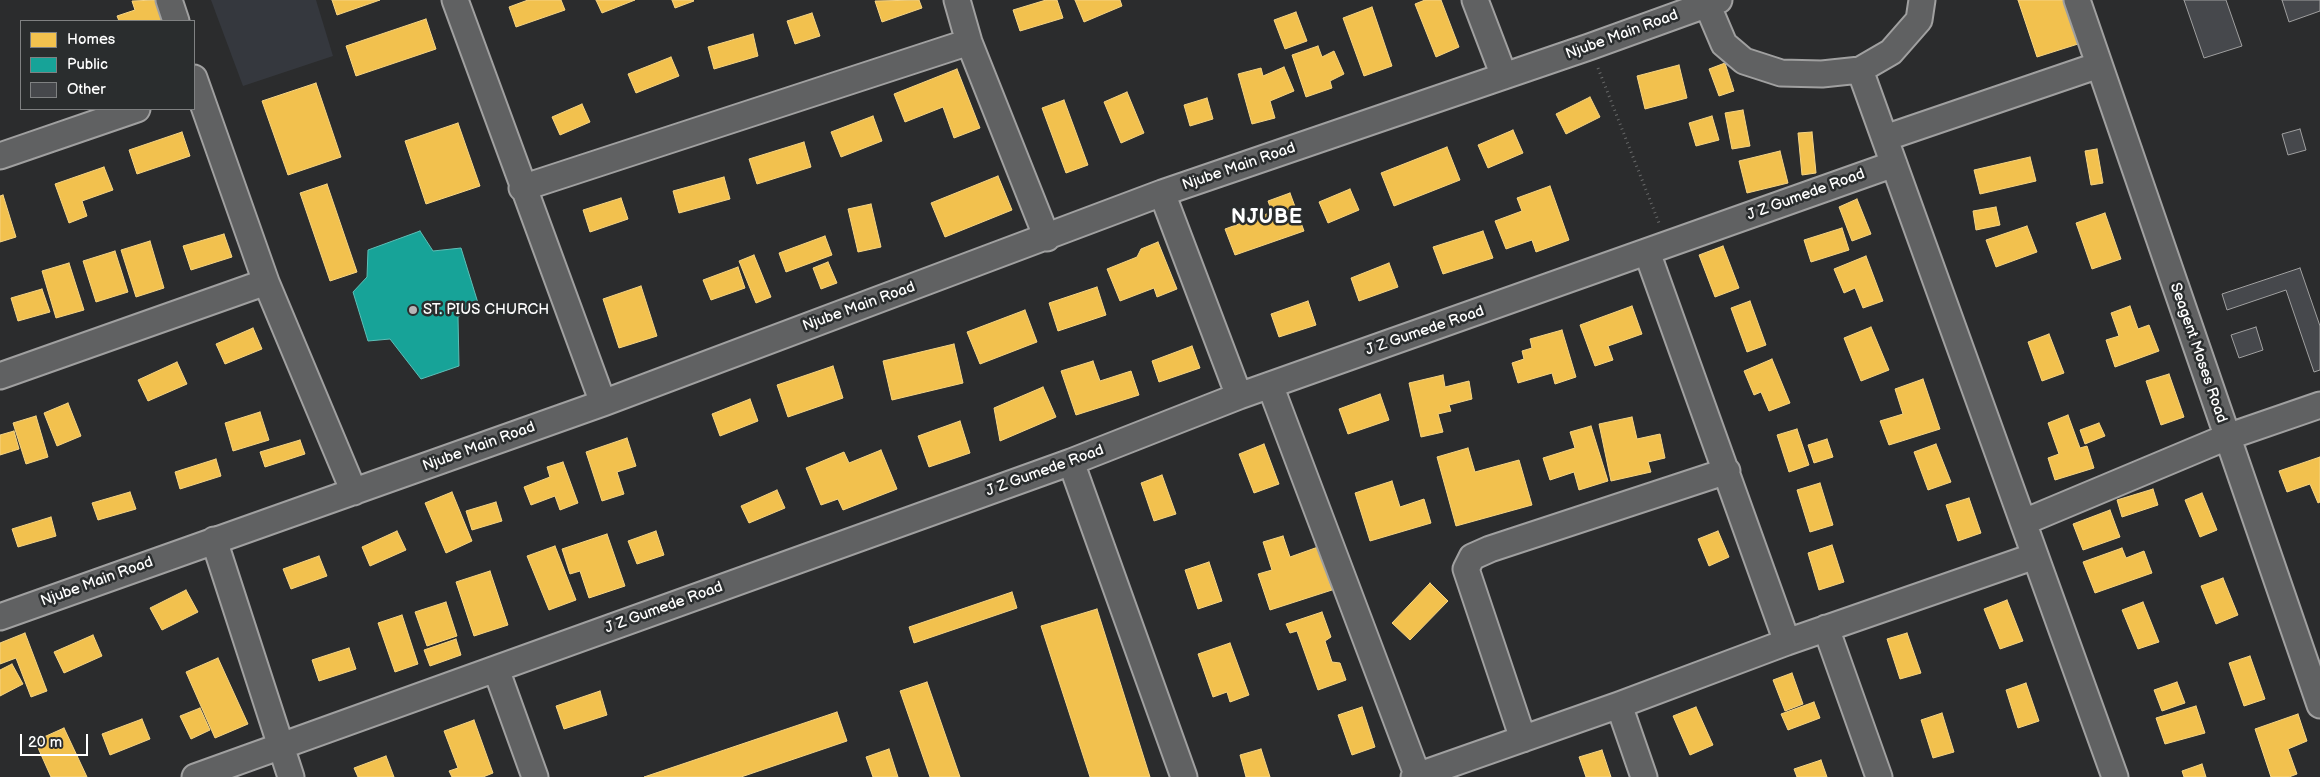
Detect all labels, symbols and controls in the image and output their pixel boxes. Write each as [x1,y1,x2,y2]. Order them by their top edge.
street label: Njube Main Road [1563,6,1681,64]
legend [20,20,195,110]
text: Homes [67,30,115,49]
text: Public [67,55,108,74]
text: Other [67,80,106,99]
street label: Njube Main Road [1180,139,1298,195]
street label: J Z Gumede Road [1745,165,1867,225]
district label: NJUBE [1230,206,1304,230]
street label: Njube Main Road [800,278,918,336]
street label: Seagent Moses Road [2166,281,2230,425]
place label: ST. PIUS CHURCH [423,301,549,319]
street label: J Z Gumede Road [1363,302,1487,360]
marker: ST. PIUS CHURCH [407,304,419,316]
street label: Njube Main Road [420,418,538,476]
street label: J Z Gumede Road [984,441,1106,501]
street label: Njube Main Road [38,553,156,611]
street label: J Z Gumede Road [603,578,725,638]
scale bar [22,724,90,756]
text: 20 m [28,733,62,752]

